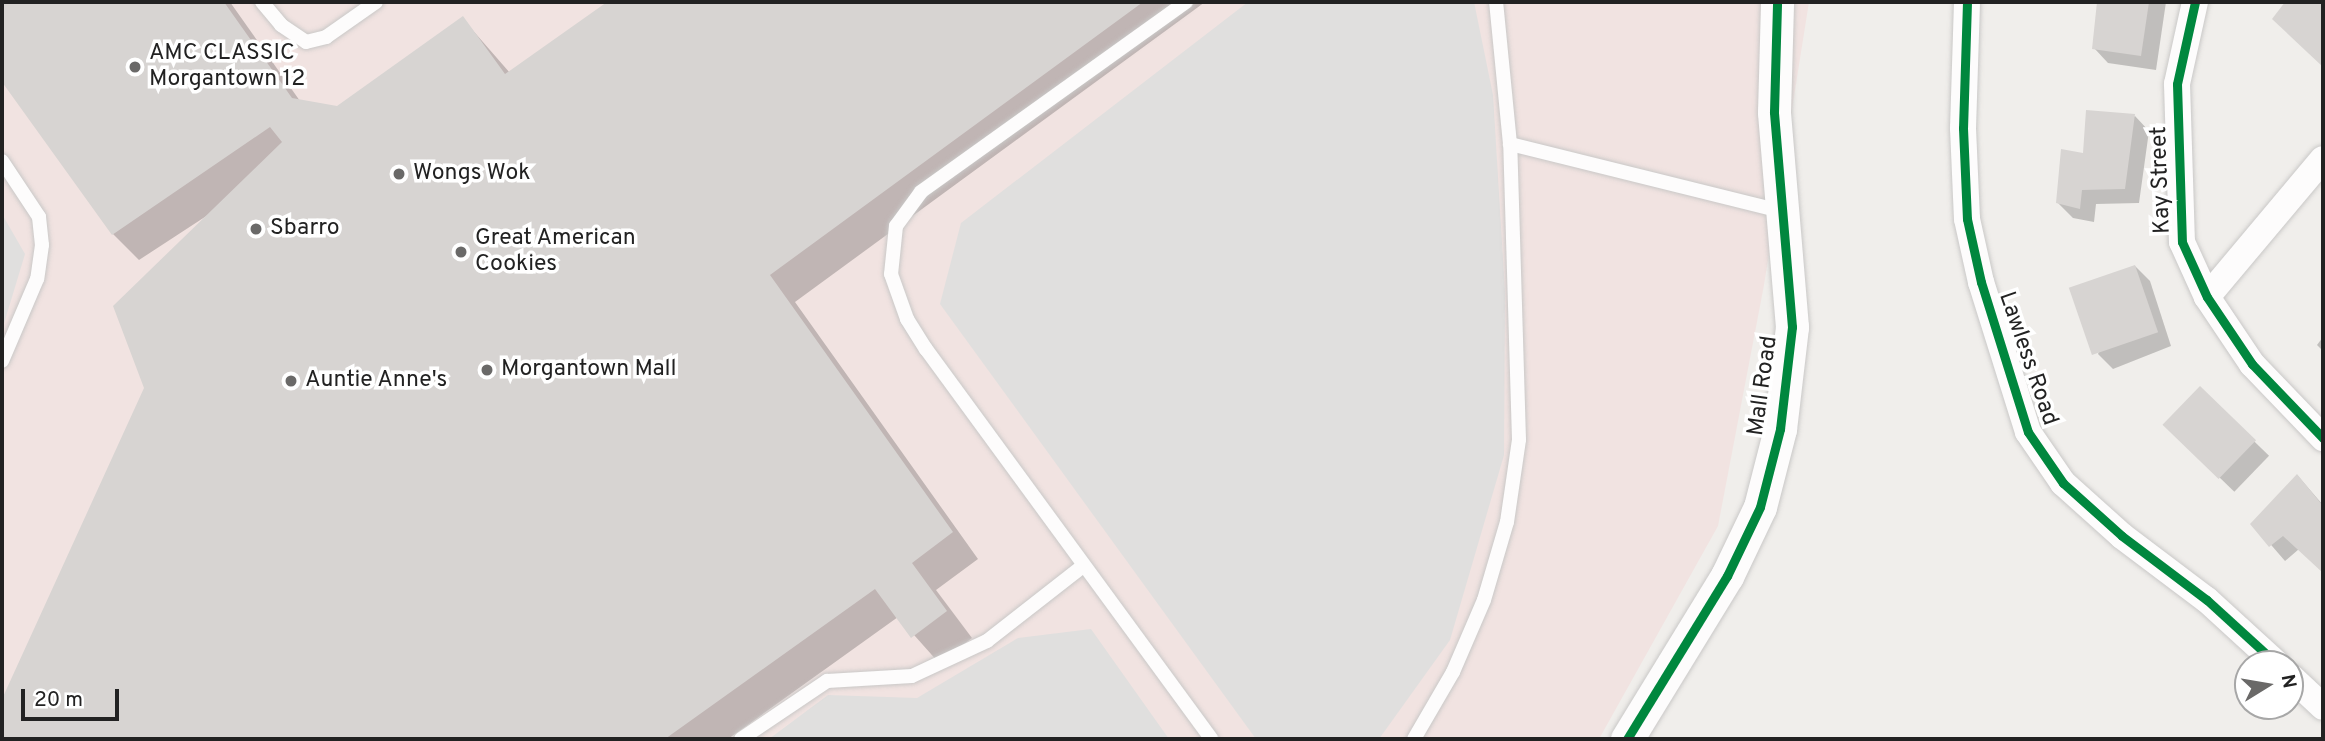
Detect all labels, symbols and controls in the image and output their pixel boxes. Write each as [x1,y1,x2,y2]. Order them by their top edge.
place label: AMC CLASSIC Morgantown 12 [149,40,305,94]
marker: AMC CLASSIC Morgantown 12 [127,59,143,75]
street label: Kay Street [2146,126,2178,234]
place label: Wongs Wok [413,160,531,188]
marker: Wongs Wok [391,166,407,182]
place label: Sbarro [270,215,339,243]
marker: Sbarro [248,221,264,237]
place label: Great American Cookies [475,225,637,279]
marker: Great American Cookies [453,244,469,260]
street label: Lawless Road [1991,289,2063,429]
street label: Mall Road [1743,334,1785,438]
place label: Morgantown Mall [501,356,677,384]
marker: Morgantown Mall [479,362,495,378]
place label: Auntie Anne's [305,367,448,395]
marker: Auntie Anne's [283,373,299,389]
north arrow [2234,650,2304,720]
text: N [2275,672,2301,690]
scale bar [24,674,122,718]
text: 20 m [34,687,83,714]

